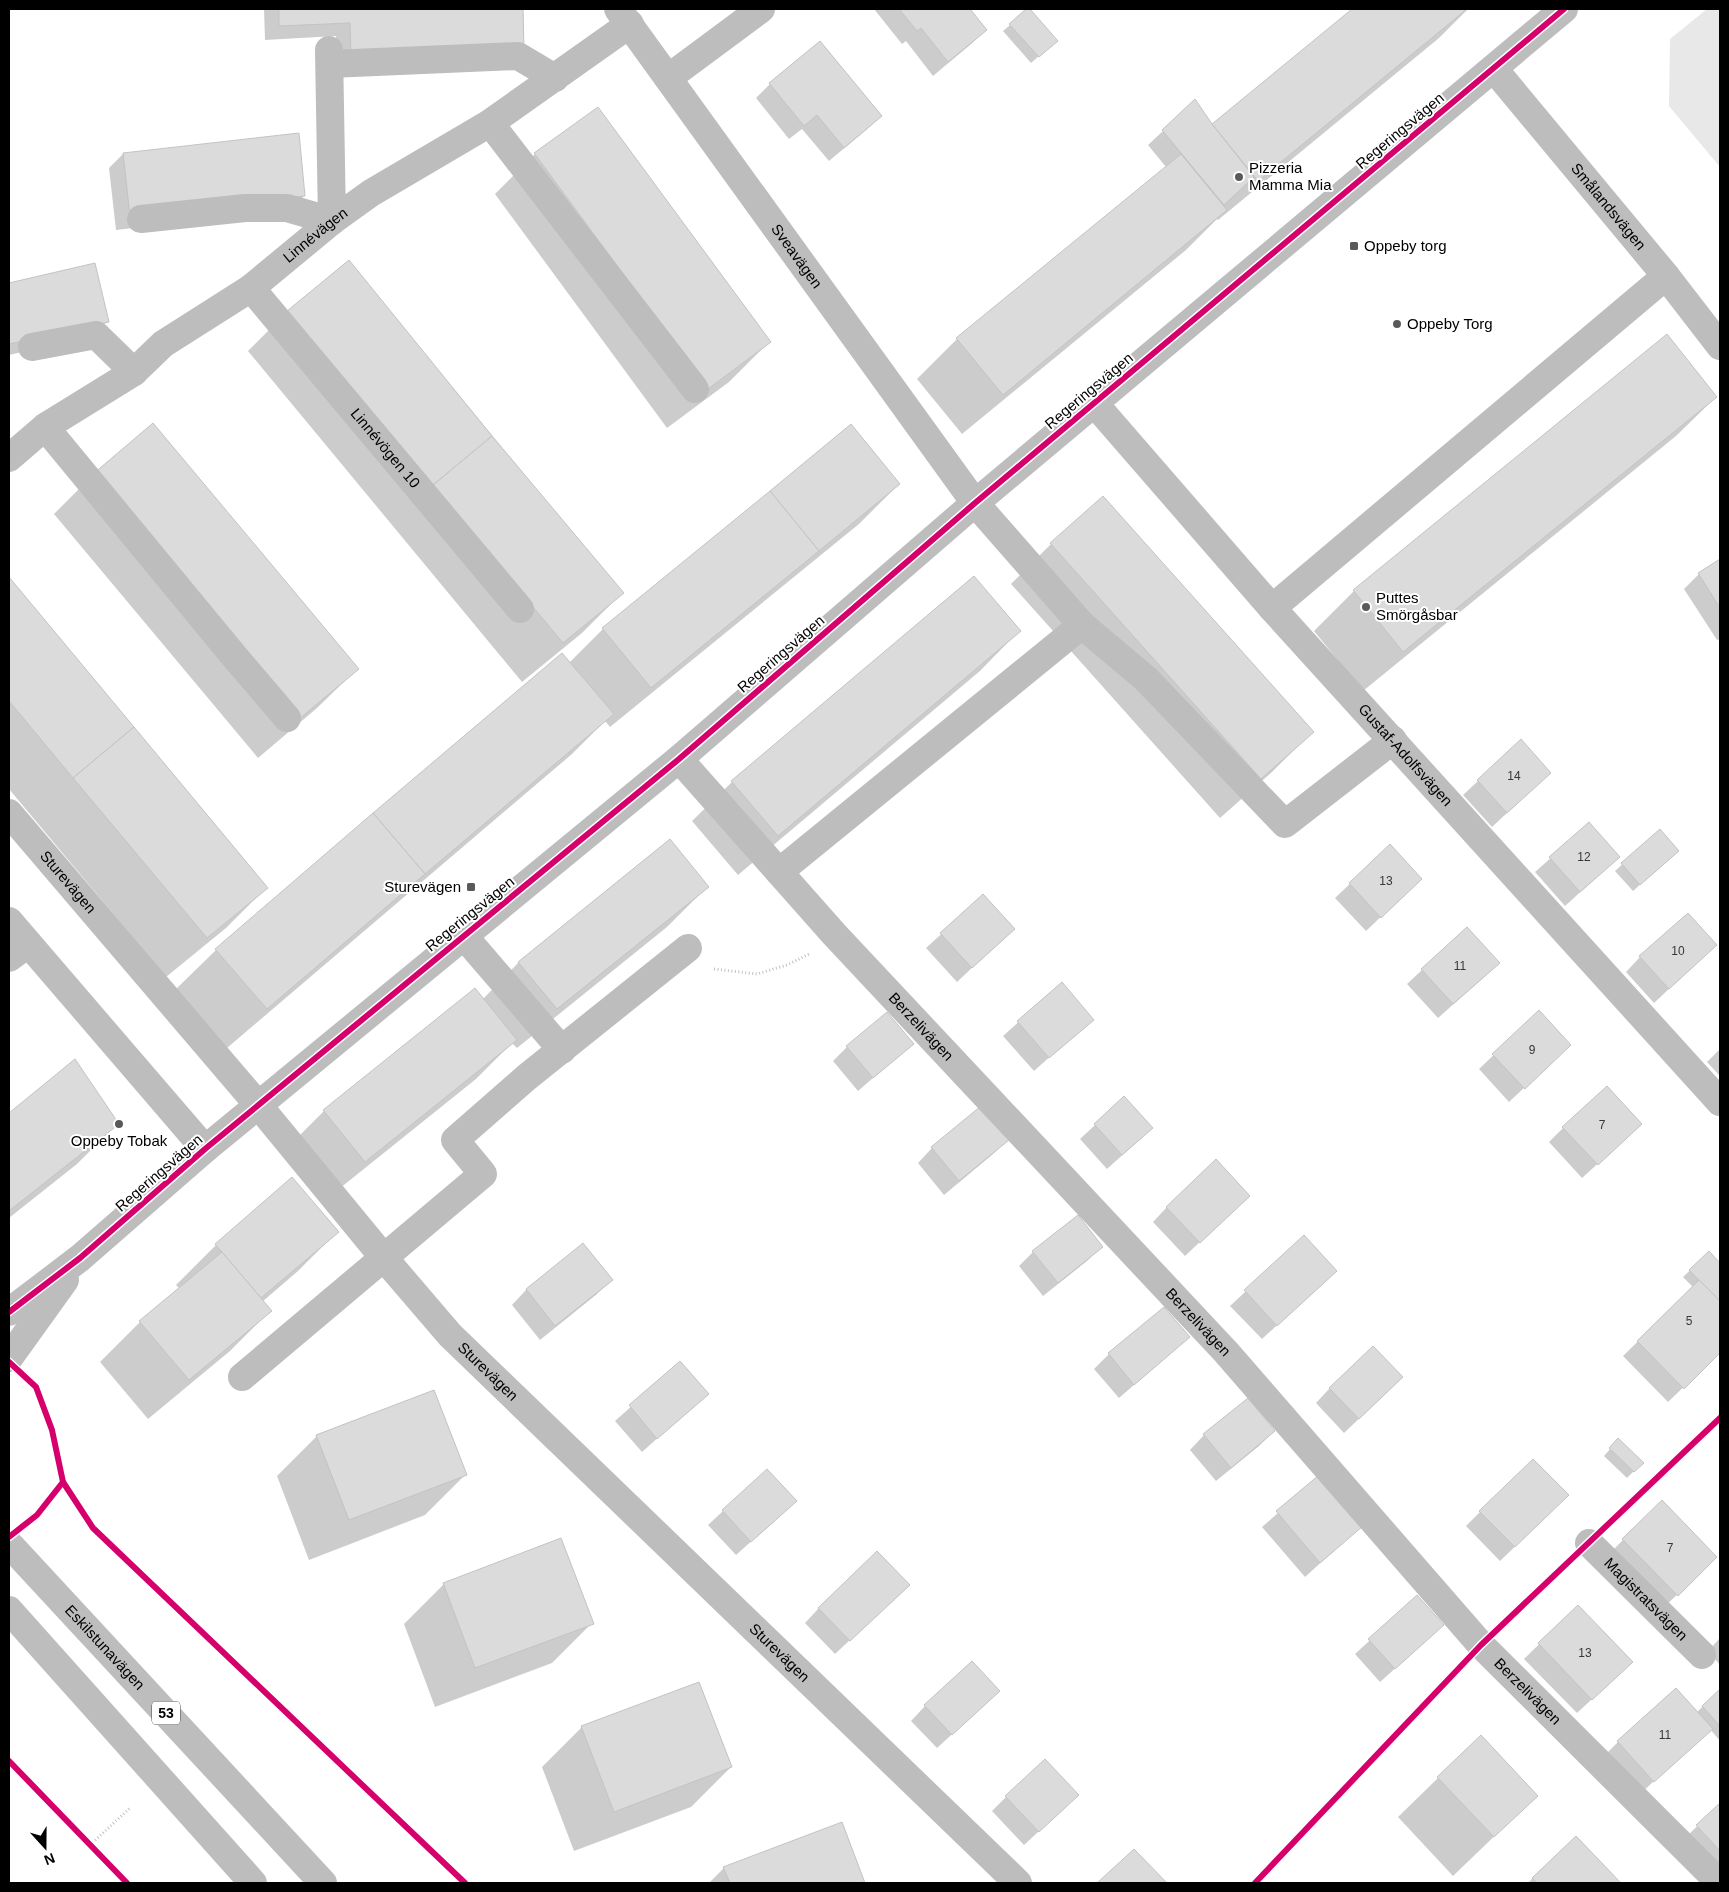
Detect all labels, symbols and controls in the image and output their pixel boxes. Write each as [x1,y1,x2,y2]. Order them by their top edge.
street label: Regeringsvägen [1352,89,1447,172]
place label: Pizzeria Mamma Mia [1249,159,1332,193]
street label: Smålandsvägen [1568,160,1650,253]
marker: Pizzeria Mamma Mia [1233,171,1245,183]
street label: Linnévägen [280,204,350,266]
street label: Sveavägen [768,221,826,291]
place label: Oppeby torg [1364,237,1447,254]
marker: Oppeby torg [1348,240,1360,252]
place label: Oppeby Torg [1407,315,1493,332]
marker: Oppeby Torg [1391,318,1403,330]
street label: Regeringsvägen [1041,349,1136,432]
street label: Linnévögen 10 [347,405,424,491]
place label: Puttes Smörgåsbar [1376,589,1458,623]
marker: Puttes Smörgåsbar [1360,601,1372,613]
street label: Regeringsvägen [734,611,827,696]
street label: Gustaf-Adolfsvägen [1355,700,1456,809]
house number: 14 [1507,769,1521,783]
street label: Sturevägen [37,847,100,917]
house number: 12 [1577,850,1591,864]
street label: Regeringsvägen [422,873,517,955]
house number: 13 [1379,874,1393,888]
place label: Sturevägen [384,878,461,895]
marker: Sturevägen [465,881,477,893]
house number: 10 [1671,944,1685,958]
house number: 11 [1454,959,1467,973]
street label: Berzelivägen [886,989,957,1064]
house number: 9 [1529,1043,1536,1057]
marker: Oppeby Tobak [113,1118,125,1130]
house number: 7 [1599,1118,1606,1132]
street label: Regeringsvägen [112,1130,205,1215]
place label: Oppeby Tobak [71,1132,168,1149]
street label: Berzelivägen [1163,1284,1234,1359]
house number: 5 [1686,1314,1693,1328]
street label: Sturevägen [455,1338,522,1404]
house number: 7 [1667,1541,1674,1555]
street label: Magistratsvägen [1601,1554,1691,1644]
street label: Eskilstunavägen [62,1601,149,1693]
street label: Sturevägen [746,1620,813,1685]
house number: 13 [1578,1646,1592,1660]
street label: Berzelivägen [1491,1654,1565,1728]
road number: 53 [152,1702,180,1725]
house number: 11 [1659,1728,1672,1742]
north arrow [20,1822,70,1872]
text: N [42,1850,57,1868]

